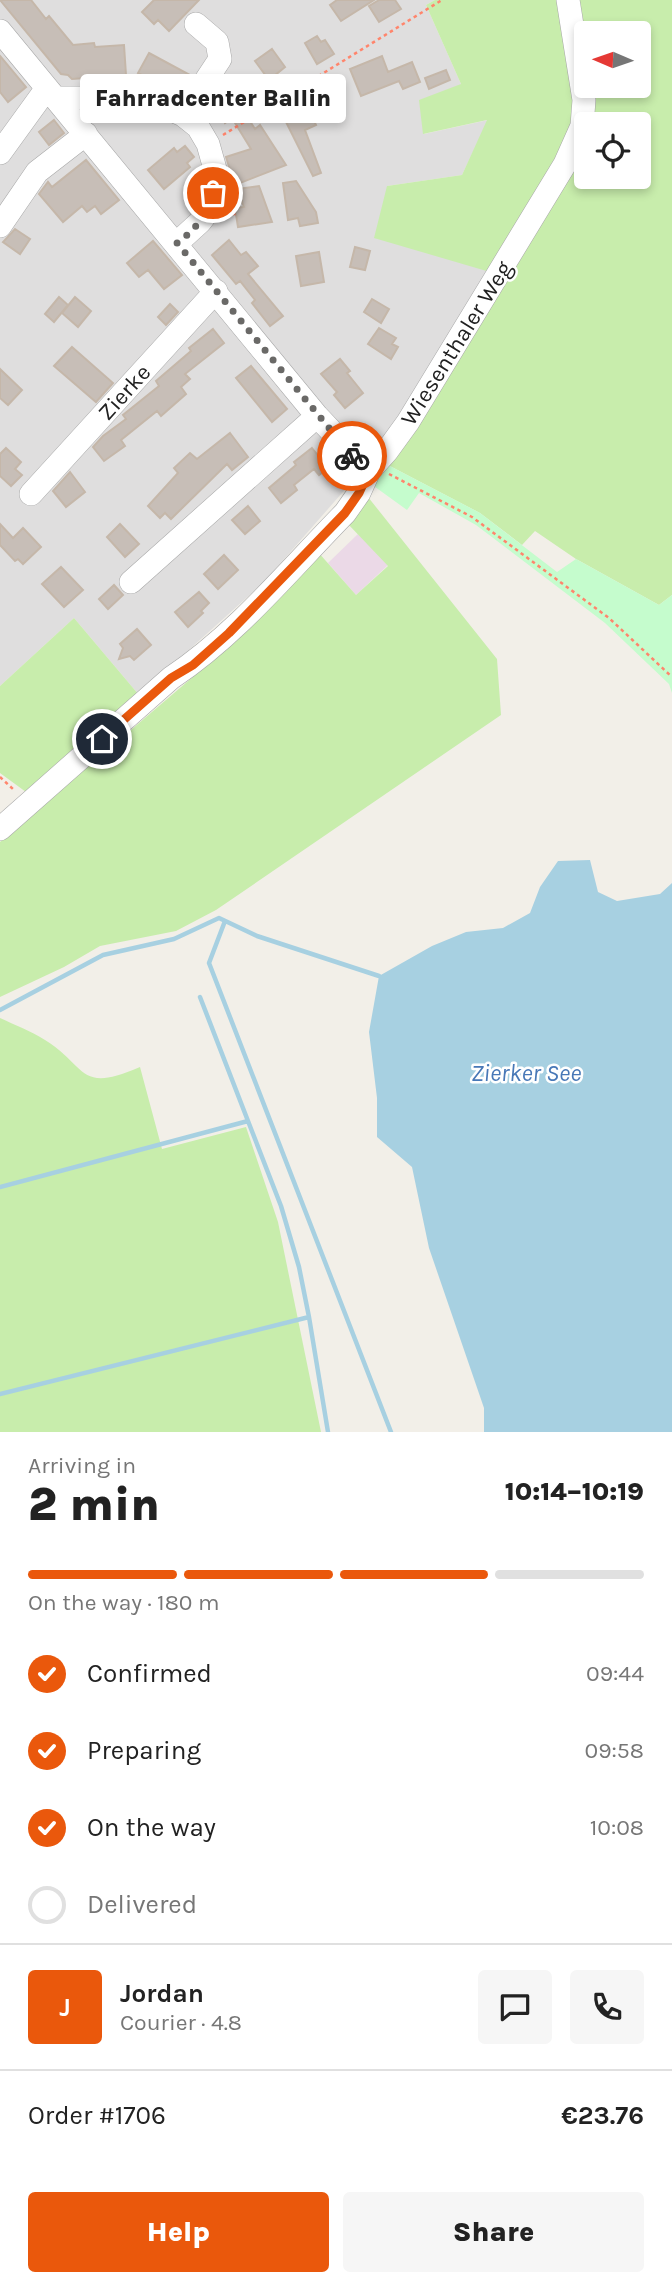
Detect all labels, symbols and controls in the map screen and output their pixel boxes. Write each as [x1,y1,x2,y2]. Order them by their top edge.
north arrow [574,21,651,98]
map controls [574,21,651,189]
callout: Fahrradcenter Ballin [80,74,346,123]
text: Fahrradcenter Ballin [95,85,331,112]
button: locate [574,112,651,189]
pin [183,163,243,223]
icon: bag [194,174,232,212]
street label: Wiesenthaler Weg [395,256,518,430]
street label: Zierke [92,359,156,426]
courier [317,421,387,491]
icon: bike [333,437,371,475]
pin [72,709,132,769]
icon: home [83,720,121,758]
water label: Zierker See [471,1059,581,1087]
text: Arriving in [28,1452,136,1479]
text: 10:14–10:19 [505,1476,644,1507]
text: 2 min [28,1478,160,1532]
text: On the way · 180 m [28,1589,219,1616]
icon: check [28,1655,66,1693]
text: Confirmed [87,1658,212,1689]
text: 09:44 [586,1660,644,1687]
icon: check [28,1732,66,1770]
text: Preparing [87,1735,201,1766]
text: 09:58 [585,1737,644,1764]
icon: check [28,1809,66,1847]
text: On the way [87,1812,216,1843]
text: 10:08 [590,1814,644,1841]
text: Delivered [87,1889,197,1920]
button: chat [478,1970,552,2044]
button: phone [570,1970,644,2044]
text: Jordan [120,1978,204,2009]
text: J [59,1992,71,2023]
text: Courier · 4.8 [120,2009,242,2036]
text: Order #1706 [28,2100,166,2131]
text: €23.76 [561,2100,644,2131]
button: Help [28,2192,329,2272]
button: Share [343,2192,644,2272]

